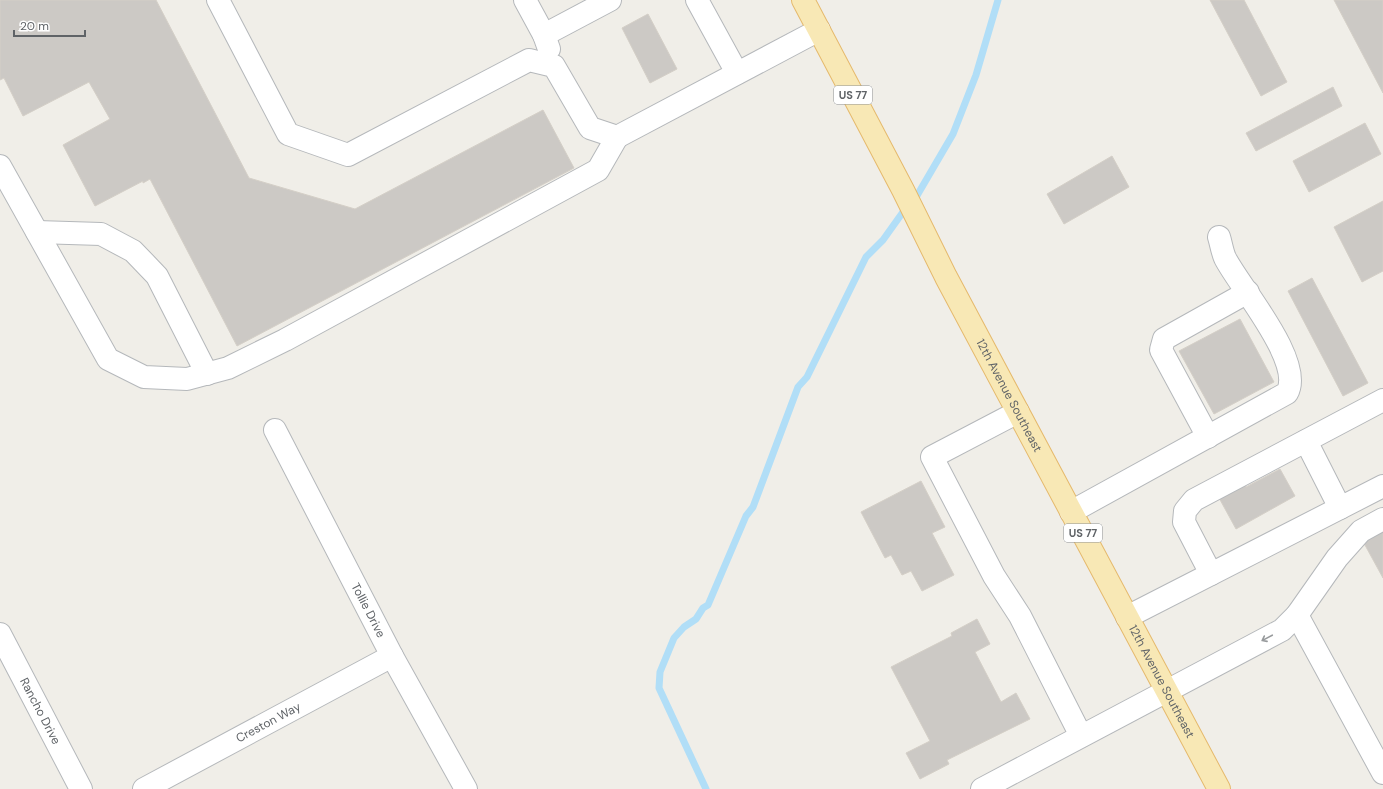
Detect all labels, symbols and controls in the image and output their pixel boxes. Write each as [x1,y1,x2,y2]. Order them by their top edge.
scale bar [14,12,85,38]
text: 20 m [20,18,49,34]
road number: US 77 [834,86,872,104]
street label: 12th Avenue Southeast [972,336,1046,455]
road number: US 77 [1064,524,1102,542]
street label: Tollie Drive [348,580,389,641]
street label: 12th Avenue Southeast [1125,622,1198,741]
one-way arrow [1261,635,1273,643]
street label: Rancho Drive [16,675,64,747]
street label: Creston Way [233,698,304,746]

